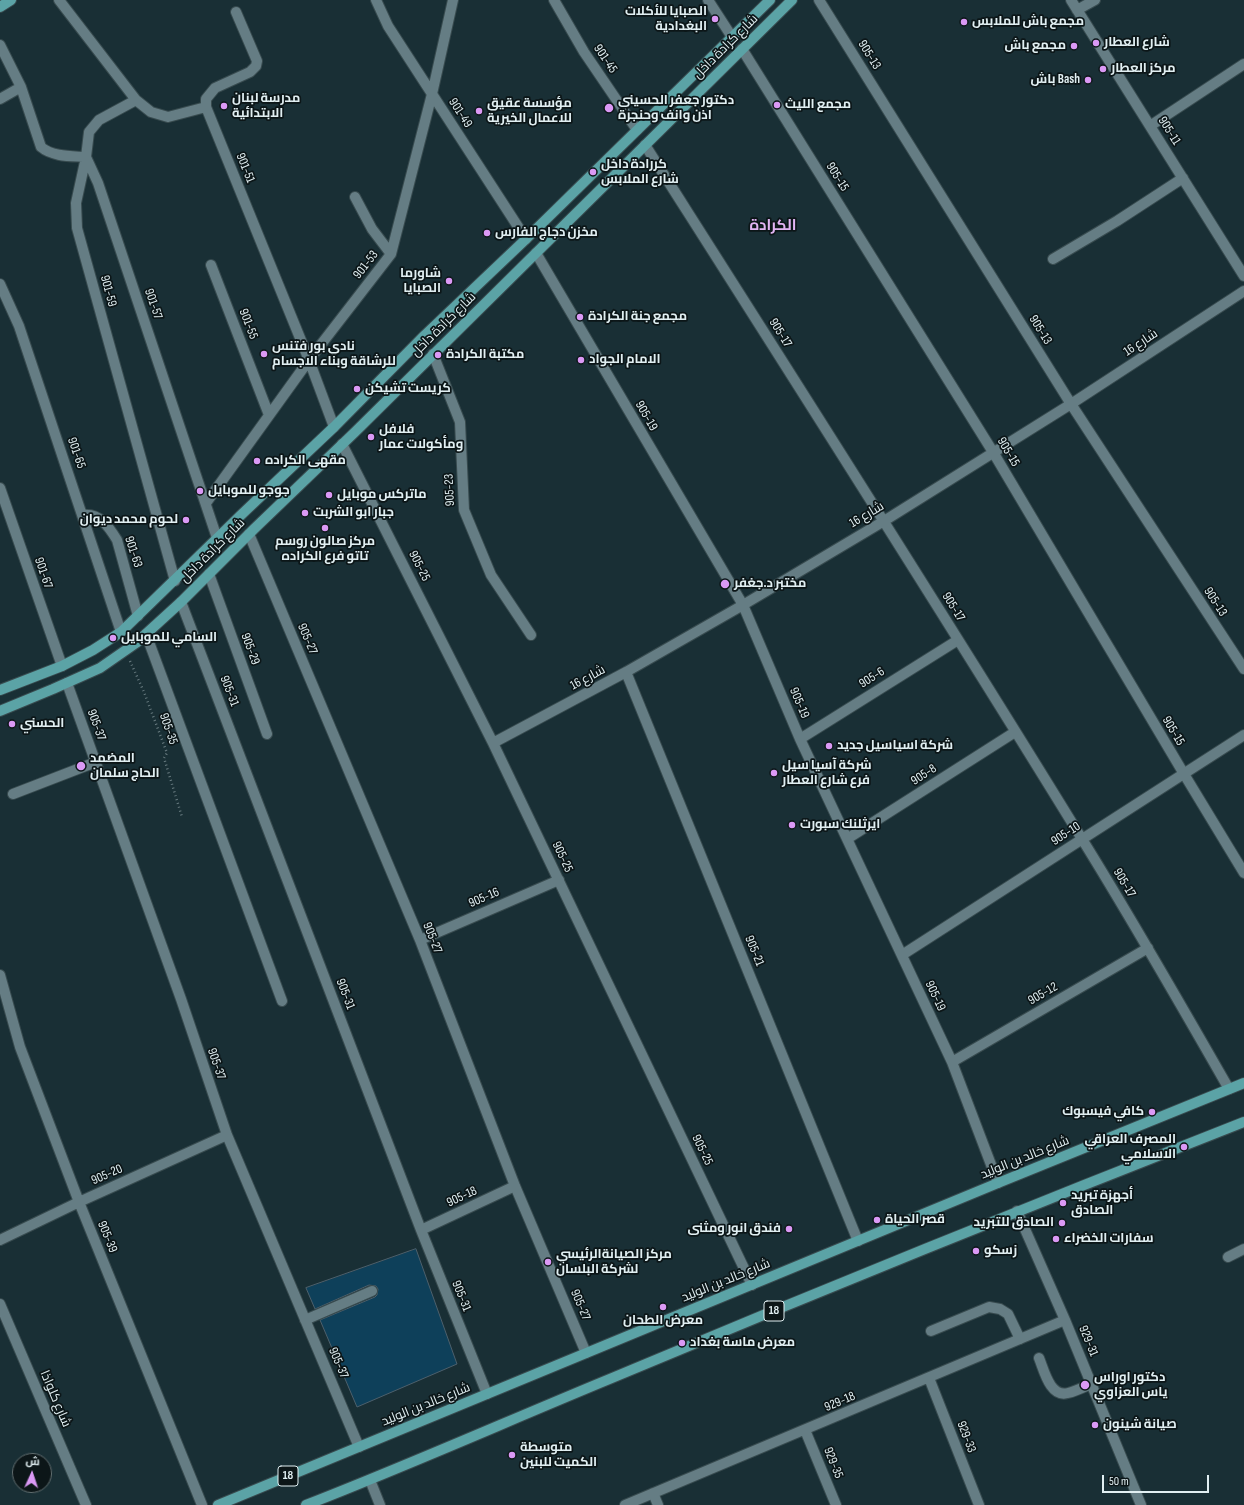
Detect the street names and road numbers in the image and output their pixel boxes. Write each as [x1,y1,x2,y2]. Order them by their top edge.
street label: شارع كرادة داخل [691,12,761,82]
street label: 905-13 [854,37,884,73]
street label: 901-45 [590,42,620,76]
street label: 901-49 [445,95,475,131]
street label: 905-11 [1154,114,1184,148]
street label: 901-51 [232,151,258,185]
street label: 905-15 [822,160,852,194]
street label: 901-53 [350,248,382,282]
street label: 901-59 [96,274,120,308]
street label: 901-57 [141,287,165,321]
street label: شارع كرادة داخل [409,290,479,360]
street label: 901-55 [235,307,261,341]
street label: 905-13 [1025,312,1055,348]
street label: 905-17 [765,316,795,350]
street label: شارع 16 [1121,326,1161,360]
street label: 905-19 [631,398,661,434]
street label: 901-65 [63,435,89,471]
street label: 905-15 [993,435,1023,469]
street label: 905-23 [441,473,459,507]
street label: شارع 16 [847,499,887,531]
street label: شارع كرادة داخل [178,516,248,586]
street label: 901-63 [121,534,145,570]
street label: 905-25 [405,548,433,584]
street label: 901-67 [30,555,56,591]
street label: 905-13 [1200,585,1230,619]
street label: 905-17 [938,590,968,624]
street label: 905-27 [294,621,320,657]
street label: 905-29 [237,631,263,667]
street label: شارع 16 [568,662,608,694]
street label: 905-6 [856,664,888,692]
street label: 905-31 [216,673,242,709]
street label: 905-19 [786,685,812,721]
street label: 905-37 [83,707,109,743]
street label: 905-35 [155,711,181,747]
street label: 905-15 [1158,714,1188,748]
street label: 905-8 [908,761,940,789]
street label: 905-10 [1048,819,1084,849]
street label: 905-25 [548,839,576,875]
street label: 905-17 [1109,866,1139,900]
street label: 905-16 [466,885,502,911]
street label: 905-27 [419,920,445,956]
street label: 905-21 [741,933,767,969]
street label: 905-31 [332,976,358,1012]
street label: 905-19 [921,978,949,1014]
street label: 905-12 [1025,979,1061,1009]
street label: 905-37 [203,1046,229,1082]
street label: 905-25 [688,1132,716,1168]
street label: شارع خالد بن الوليد [978,1133,1072,1183]
street label: 905-20 [89,1161,125,1189]
street label: 905-18 [444,1183,480,1211]
street label: 905-39 [94,1219,120,1255]
street label: شارع خالد بن الوليد [679,1256,773,1306]
street label: 905-31 [448,1278,474,1314]
street label: 905-27 [567,1287,593,1323]
road number: 18 [764,1301,784,1321]
street label: 929-31 [1075,1323,1101,1359]
street label: 905-37 [325,1345,351,1381]
street label: شارع كلواذا [36,1368,74,1430]
street label: شارع خالد بن الوليد [379,1380,473,1430]
street label: 929-18 [822,1389,858,1415]
street label: 929-33 [953,1419,979,1455]
street label: 929-35 [820,1445,846,1481]
road number: 18 [278,1466,298,1486]

